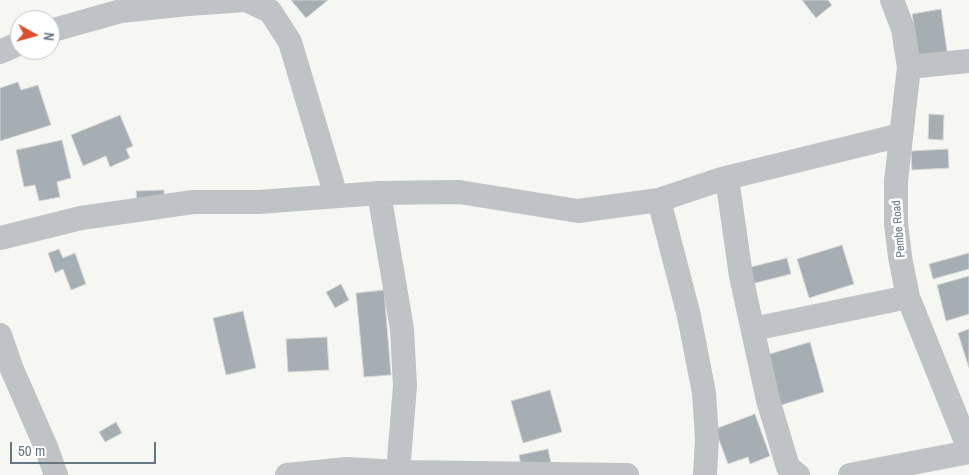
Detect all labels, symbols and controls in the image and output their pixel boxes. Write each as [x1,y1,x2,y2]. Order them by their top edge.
north arrow [10,10,60,60]
text: N [39,31,58,42]
street label: Pembe Road [889,200,909,258]
scale bar [12,432,159,464]
text: 50 m [18,440,45,461]

